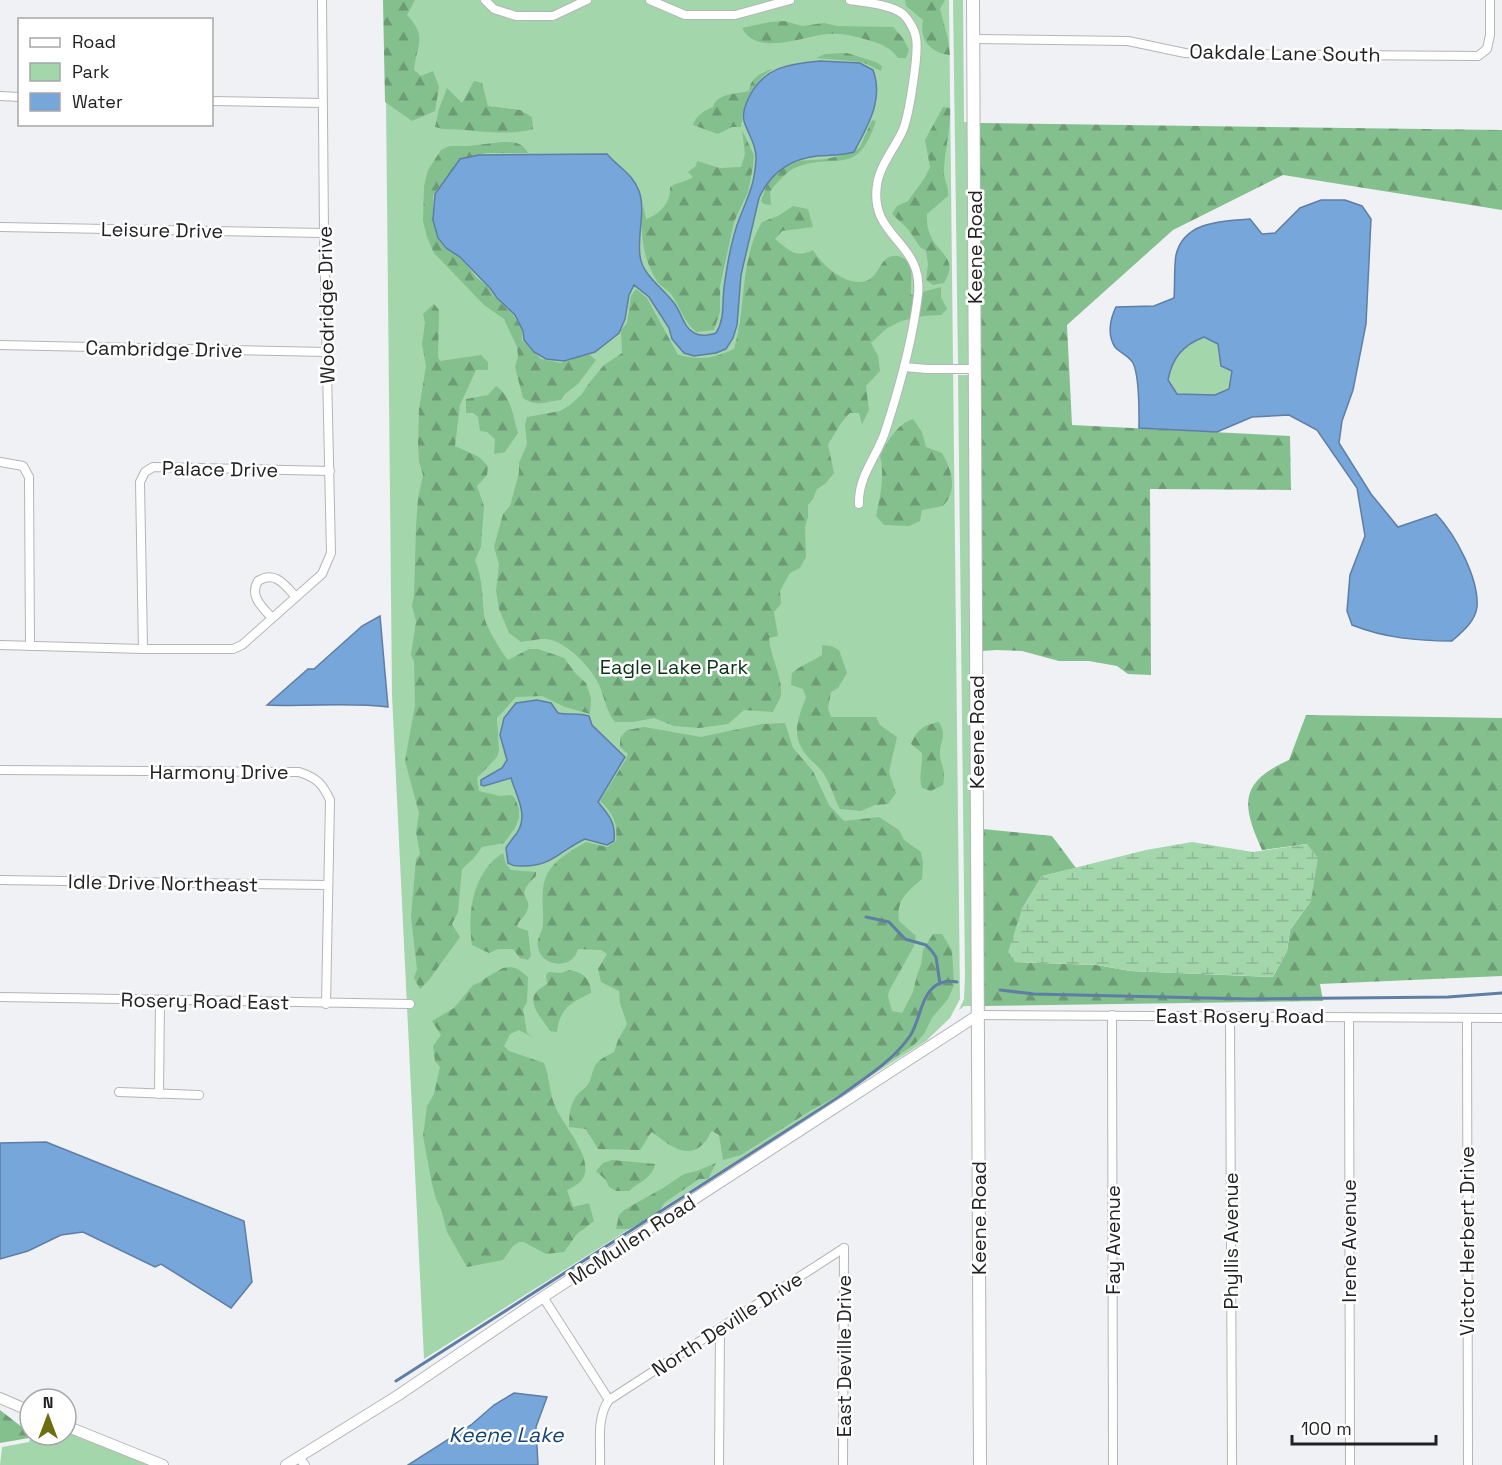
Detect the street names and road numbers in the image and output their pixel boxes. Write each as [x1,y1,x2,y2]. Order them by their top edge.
street label: Oakdale Lane South [1189,38,1381,68]
street label: Keene Road [962,190,988,304]
street label: Leisure Drive [101,216,223,244]
street label: Woodridge Drive [312,226,340,384]
street label: Cambridge Drive [85,335,243,363]
street label: Palace Drive [162,455,278,483]
street label: Keene Road [964,675,990,789]
street label: Harmony Drive [149,759,289,785]
street label: Idle Drive Northeast [68,868,258,898]
street label: Rosery Road East [120,987,290,1015]
street label: East Rosery Road [1156,1003,1324,1029]
street label: Victor Herbert Drive [1454,1146,1480,1336]
street label: Keene Road [966,1161,992,1275]
street label: Phyllis Avenue [1218,1172,1244,1310]
street label: Irene Avenue [1336,1179,1362,1303]
street label: Fay Avenue [1100,1185,1126,1295]
street label: McMullen Road [563,1189,701,1291]
street label: North Deville Drive [647,1265,807,1383]
street label: East Deville Drive [831,1275,857,1437]

